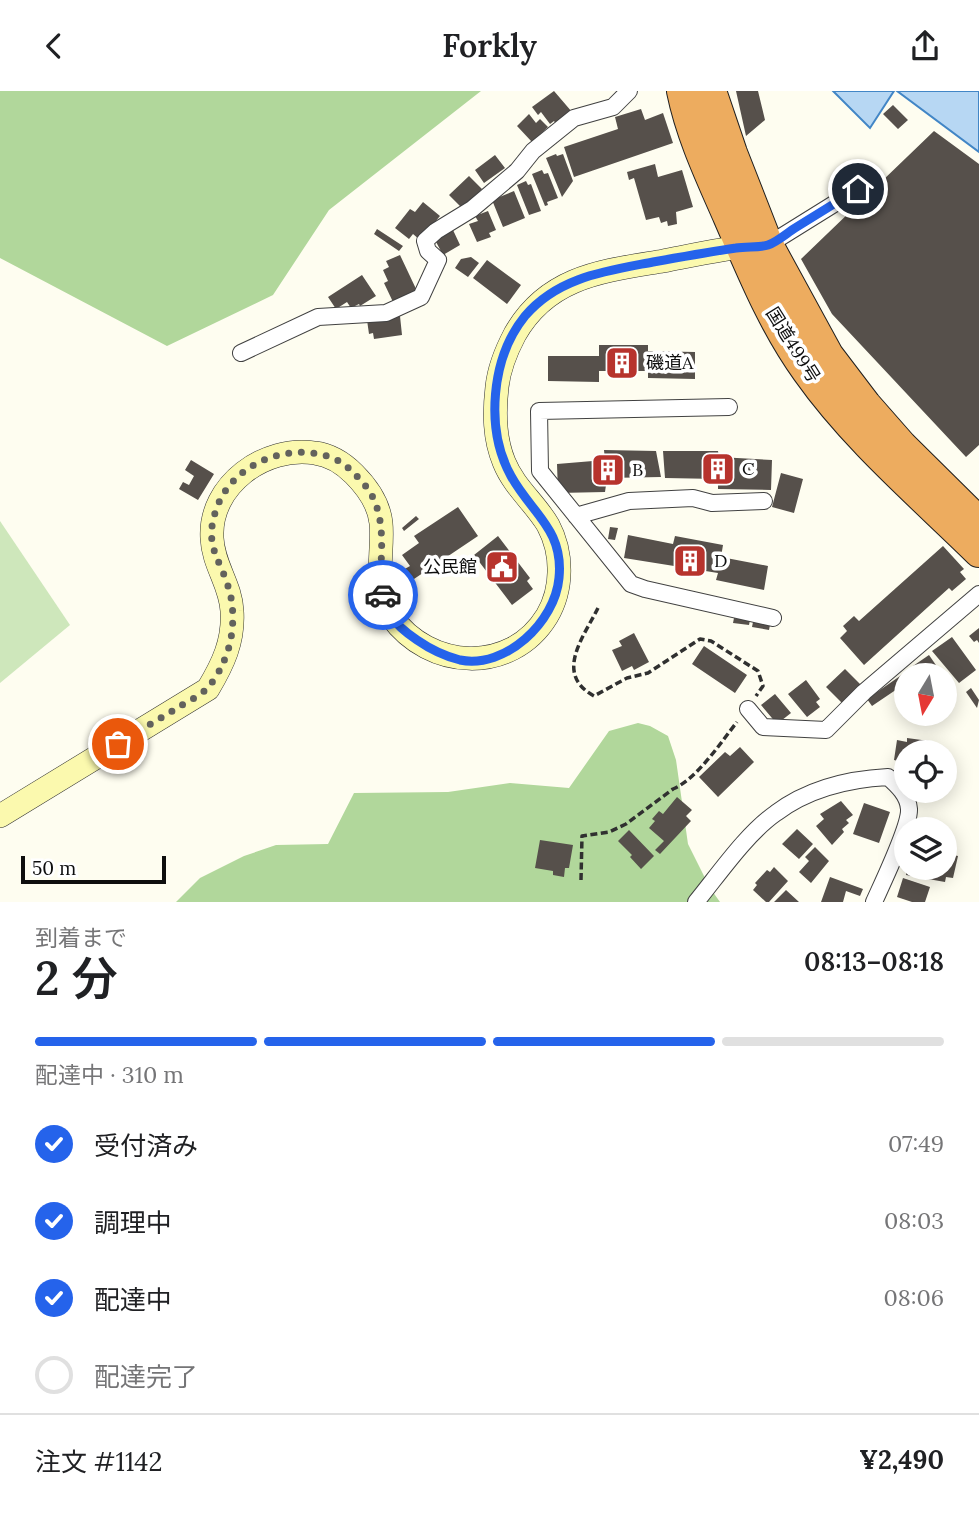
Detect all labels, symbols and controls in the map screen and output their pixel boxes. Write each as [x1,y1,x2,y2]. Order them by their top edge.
text: Forkly [442,25,537,66]
icon: back [35,27,73,65]
icon: share [906,27,944,65]
pin [828,159,888,219]
icon: home [839,170,877,208]
street label: 国道499号 [761,303,826,387]
building icon: 磯道A [603,344,641,382]
place label: 磯道A [646,351,694,374]
building icon: C [699,450,737,488]
building icon: B [589,451,627,489]
place label: C [742,457,755,480]
place label: B [632,458,643,481]
building icon: D [671,542,709,580]
public building icon: 公民館 [483,548,521,586]
place label: D [714,549,727,572]
place label: 公民館 [423,555,477,578]
courier [348,560,418,630]
icon: car [364,576,402,614]
north arrow [894,663,957,726]
map controls [894,663,957,880]
pin [88,714,148,774]
icon: bag [99,725,137,763]
button: locate [894,740,957,803]
button: layers [894,817,957,880]
scale bar [21,853,166,885]
text: 50 m [32,856,76,880]
text: 到着まで [35,923,127,952]
text: 08:13–08:18 [804,945,944,978]
text: 2 分 [35,949,118,1008]
text: 配達中 · 310 m [35,1060,184,1089]
icon: check [35,1125,73,1163]
text: 受付済み [94,1129,198,1162]
text: 07:49 [888,1129,944,1158]
icon: check [35,1202,73,1240]
text: 調理中 [94,1206,172,1239]
text: 08:03 [884,1206,944,1235]
icon: check [35,1279,73,1317]
text: 配達中 [94,1283,172,1316]
text: 08:06 [883,1283,944,1312]
text: 配達完了 [94,1360,198,1393]
text: ¥2,490 [859,1443,944,1476]
text: 注文 #1142 [35,1445,162,1478]

